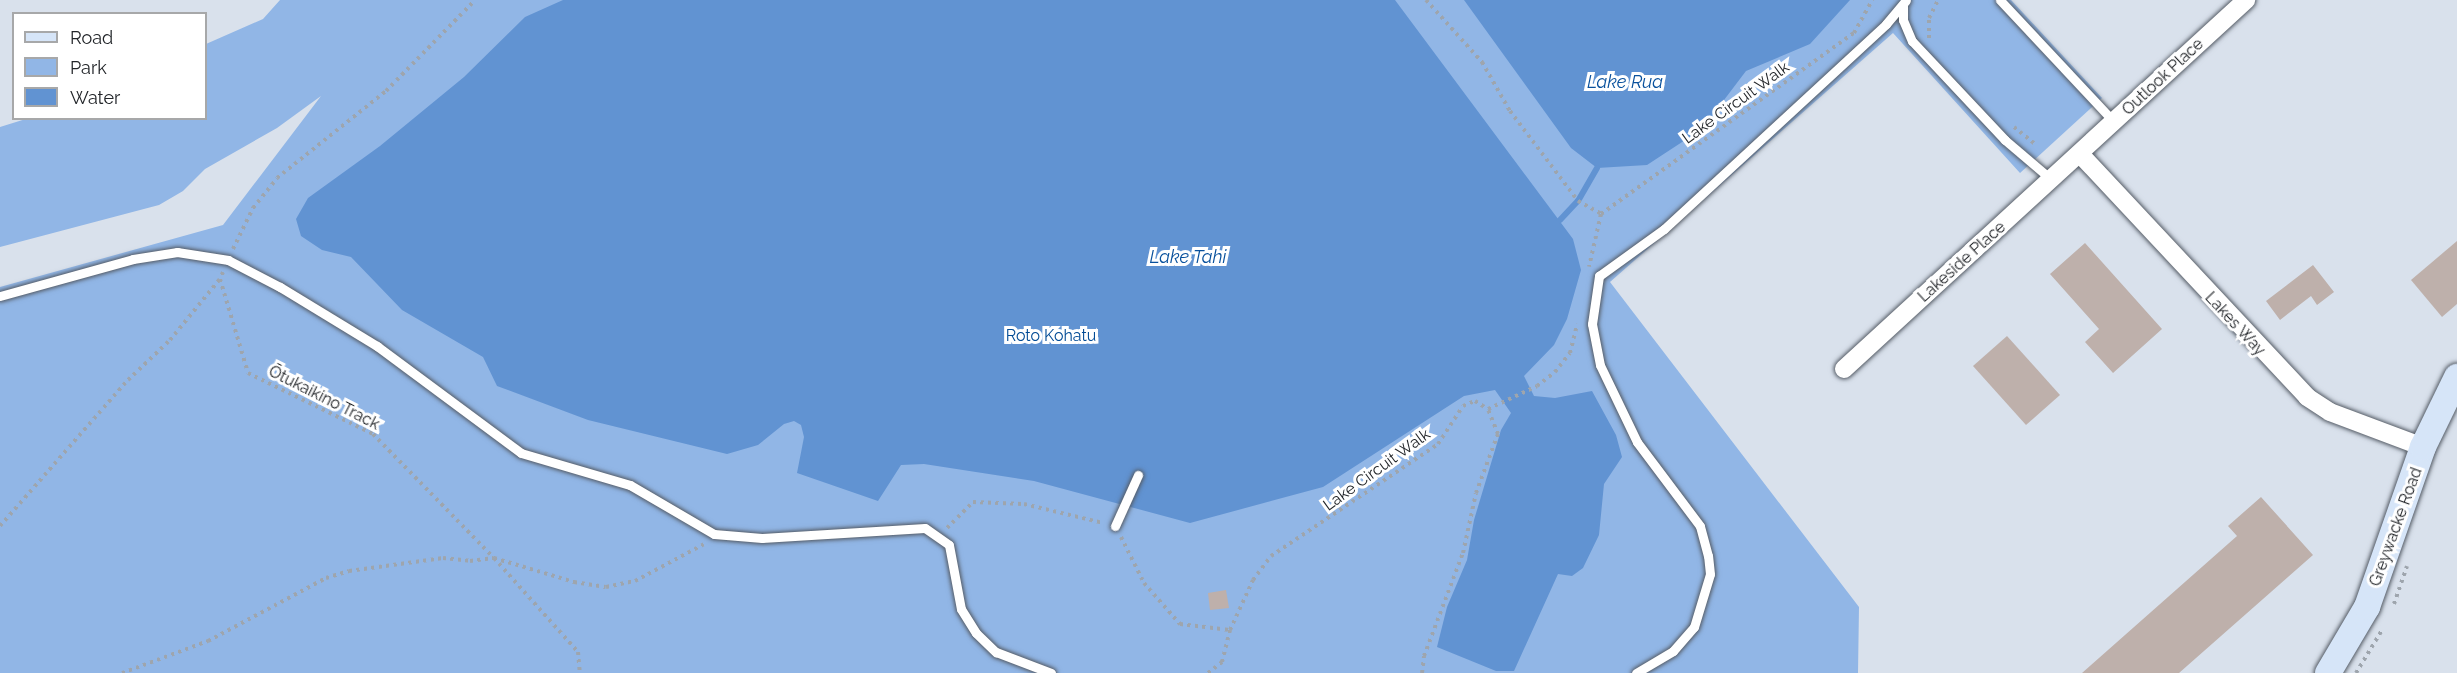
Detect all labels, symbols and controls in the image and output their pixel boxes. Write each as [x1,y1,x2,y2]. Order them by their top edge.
legend [12,12,207,120]
text: Road [70,27,113,48]
street label: Outlook Place [2118,35,2208,119]
text: Park [70,57,107,78]
street label: Lake Circuit Walk [1679,58,1793,148]
water label: Lake Rua [1587,71,1663,93]
text: Water [70,87,120,108]
street label: Lakeside Place [1914,218,2010,306]
water label: Lake Tahi [1149,246,1227,268]
street label: Lakes Way [2201,288,2269,360]
park label: Roto Kohatu [1006,326,1096,346]
street label: Ōtukaikino Track [265,362,383,434]
street label: Lake Circuit Walk [1320,425,1434,515]
street label: Greywacke Road [2366,465,2426,589]

